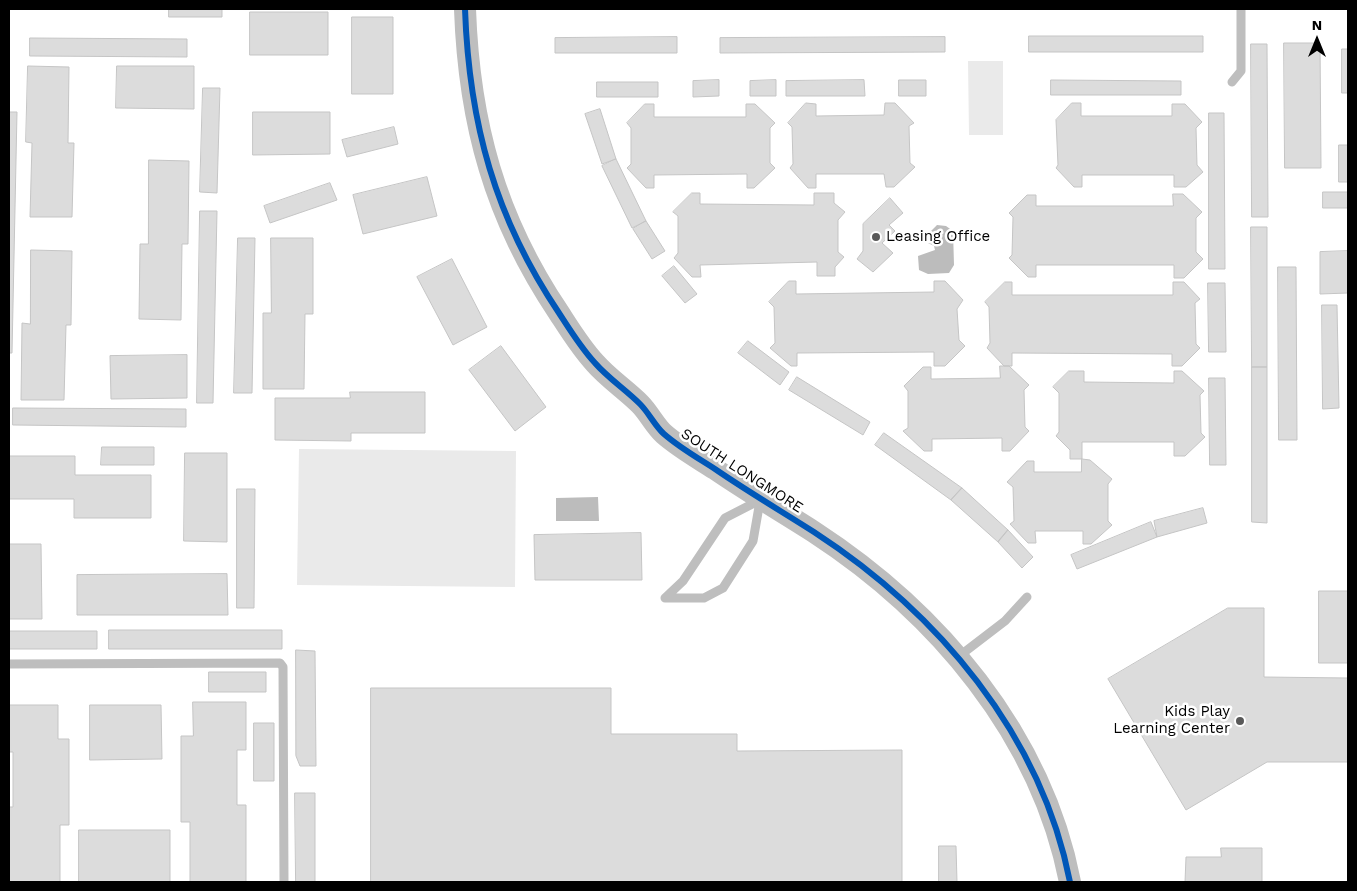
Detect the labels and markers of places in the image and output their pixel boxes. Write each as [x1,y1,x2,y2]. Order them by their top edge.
place label: Leasing Office [886,228,990,246]
marker: Leasing Office [870,231,882,243]
place label: Kids Play Learning Center [1113,703,1230,738]
marker: Kids Play Learning Center [1234,715,1246,727]

